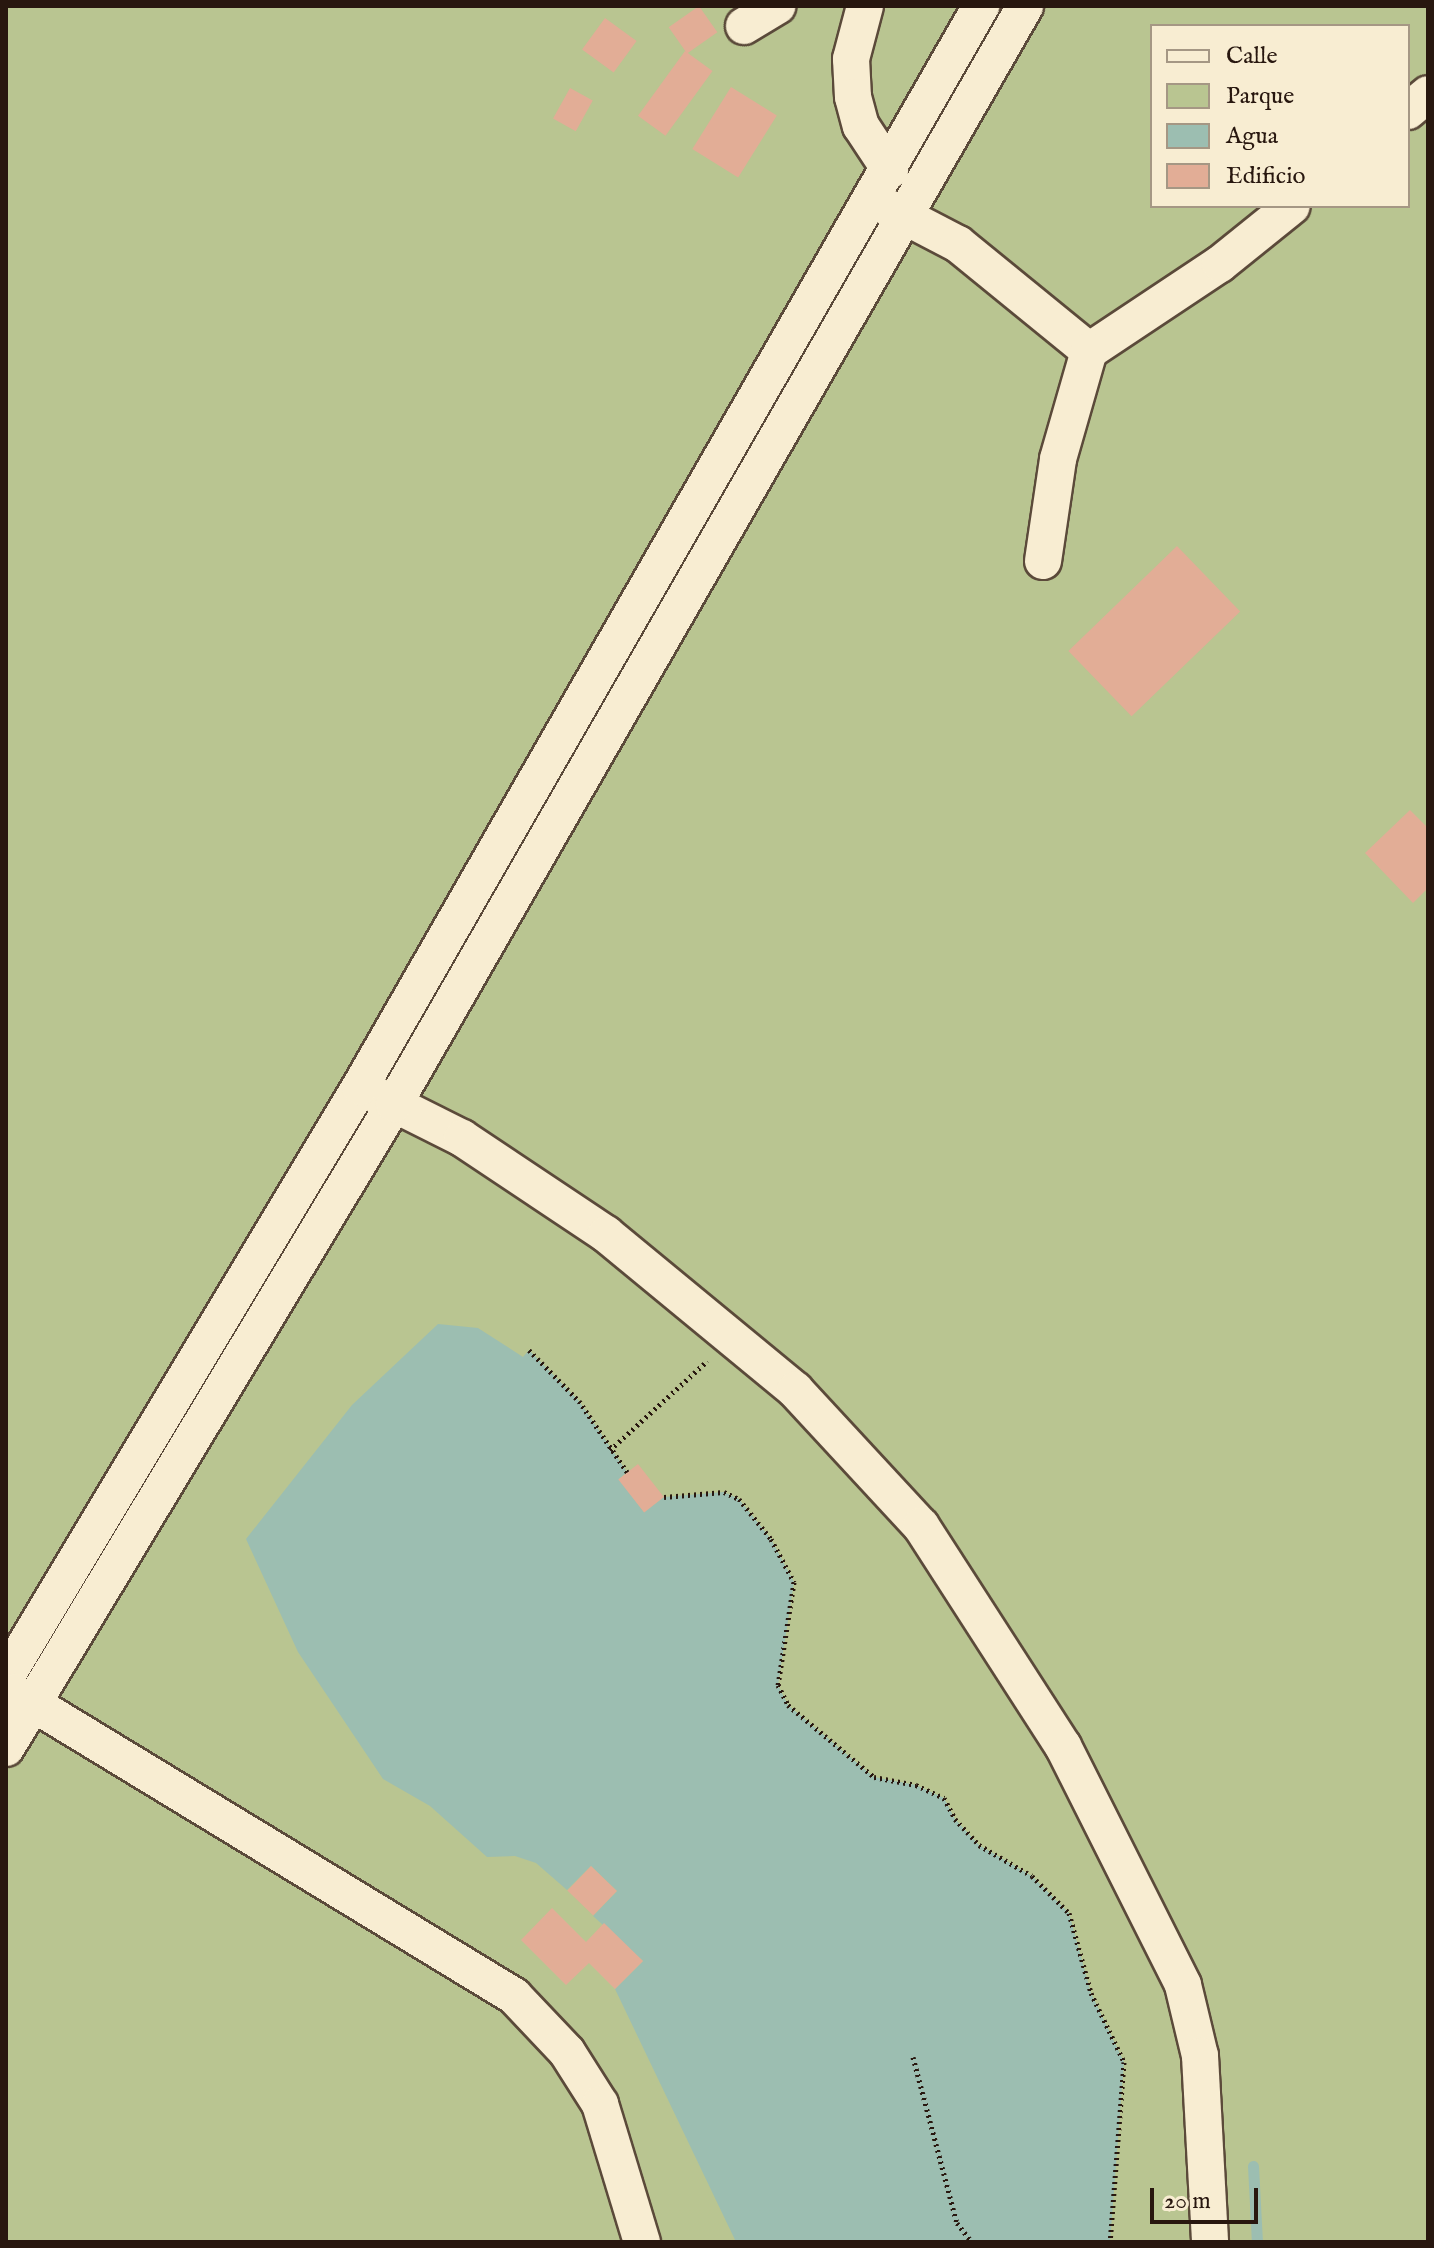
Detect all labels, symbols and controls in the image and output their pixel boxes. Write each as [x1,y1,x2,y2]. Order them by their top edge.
legend [1150,24,1410,208]
text: Calle [1226,41,1278,72]
text: Parque [1226,81,1294,112]
text: Agua [1226,121,1278,152]
text: Edificio [1226,161,1305,192]
scale bar [1154,2172,1262,2222]
text: 20 m [1164,2186,1211,2217]

